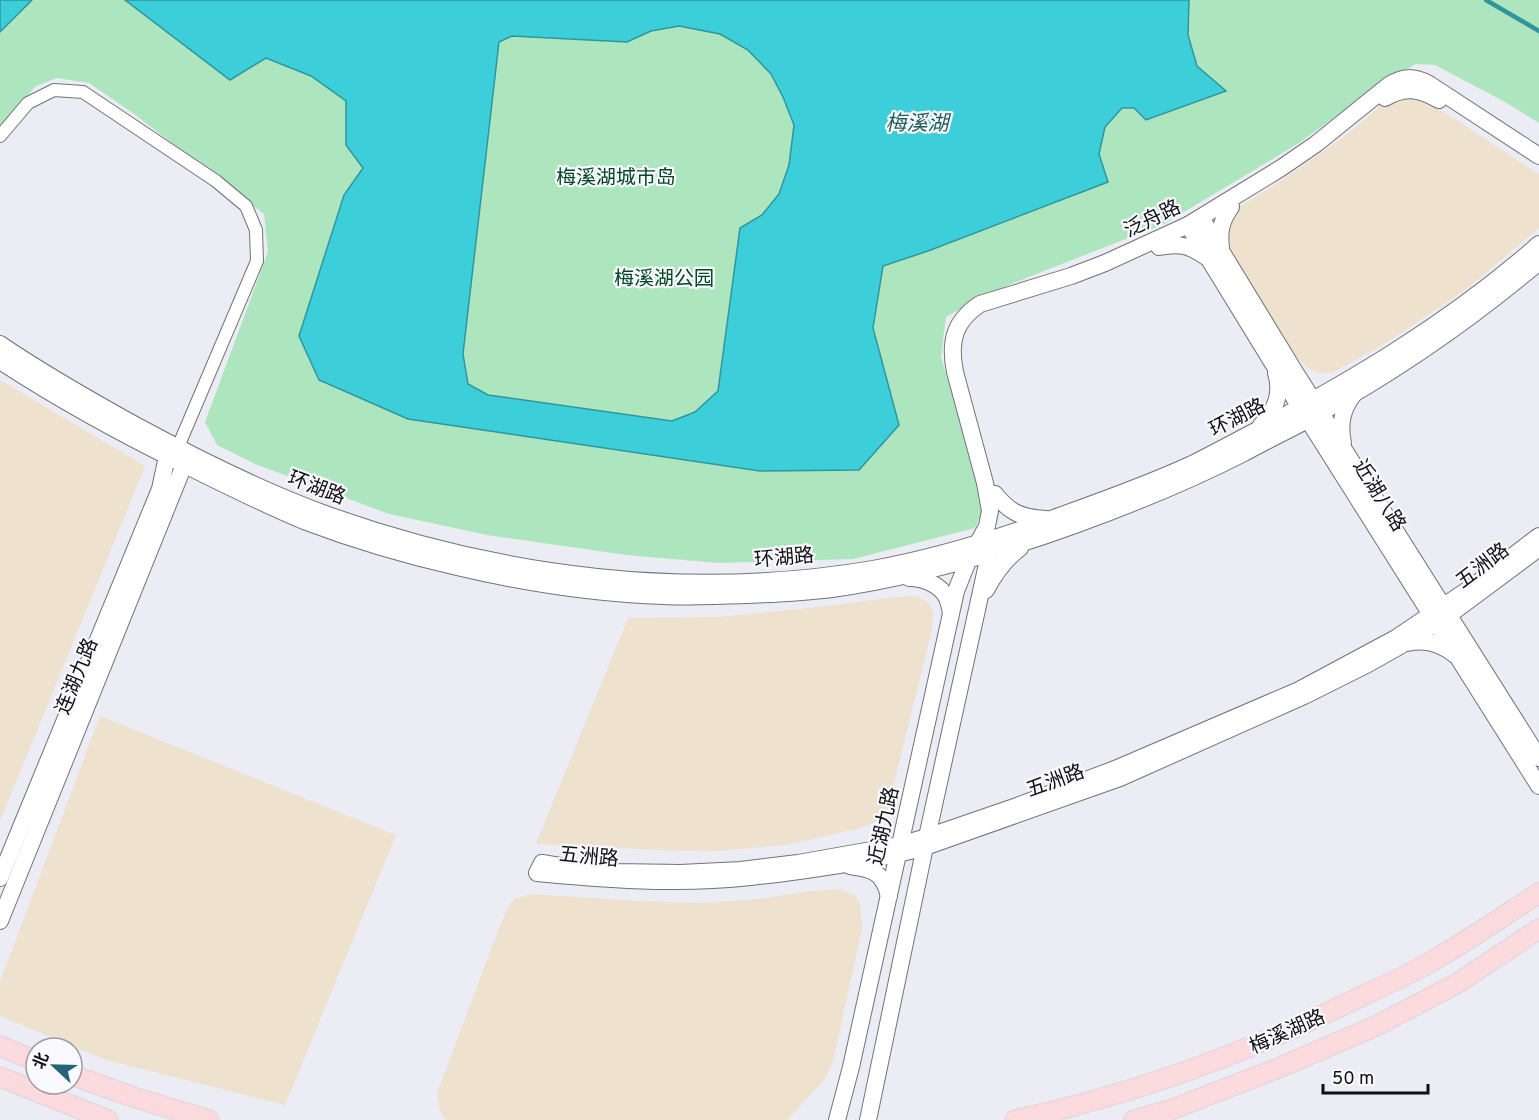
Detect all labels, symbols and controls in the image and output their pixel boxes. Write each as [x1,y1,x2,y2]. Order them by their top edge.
water label: 梅溪湖 [886,111,951,138]
park label: 梅溪湖城市岛 [556,166,676,192]
street label: 泛舟路 [1120,195,1186,245]
park label: 梅溪湖公园 [614,267,714,293]
street label: 环湖路 [1205,394,1271,444]
street label: 近湖八路 [1346,455,1411,537]
street label: 环湖路 [284,466,349,512]
street label: 五洲路 [1451,538,1515,595]
street label: 环湖路 [753,543,815,575]
street label: 连湖九路 [51,635,105,719]
street label: 五洲路 [1023,759,1088,804]
street label: 近湖九路 [864,785,906,868]
street label: 五洲路 [558,842,620,874]
street label: 梅溪湖路 [1246,1005,1330,1061]
north arrow [24,1036,84,1096]
text: 北 [30,1050,54,1072]
scale bar [1323,1057,1428,1095]
text: 50 m [1332,1068,1374,1091]

